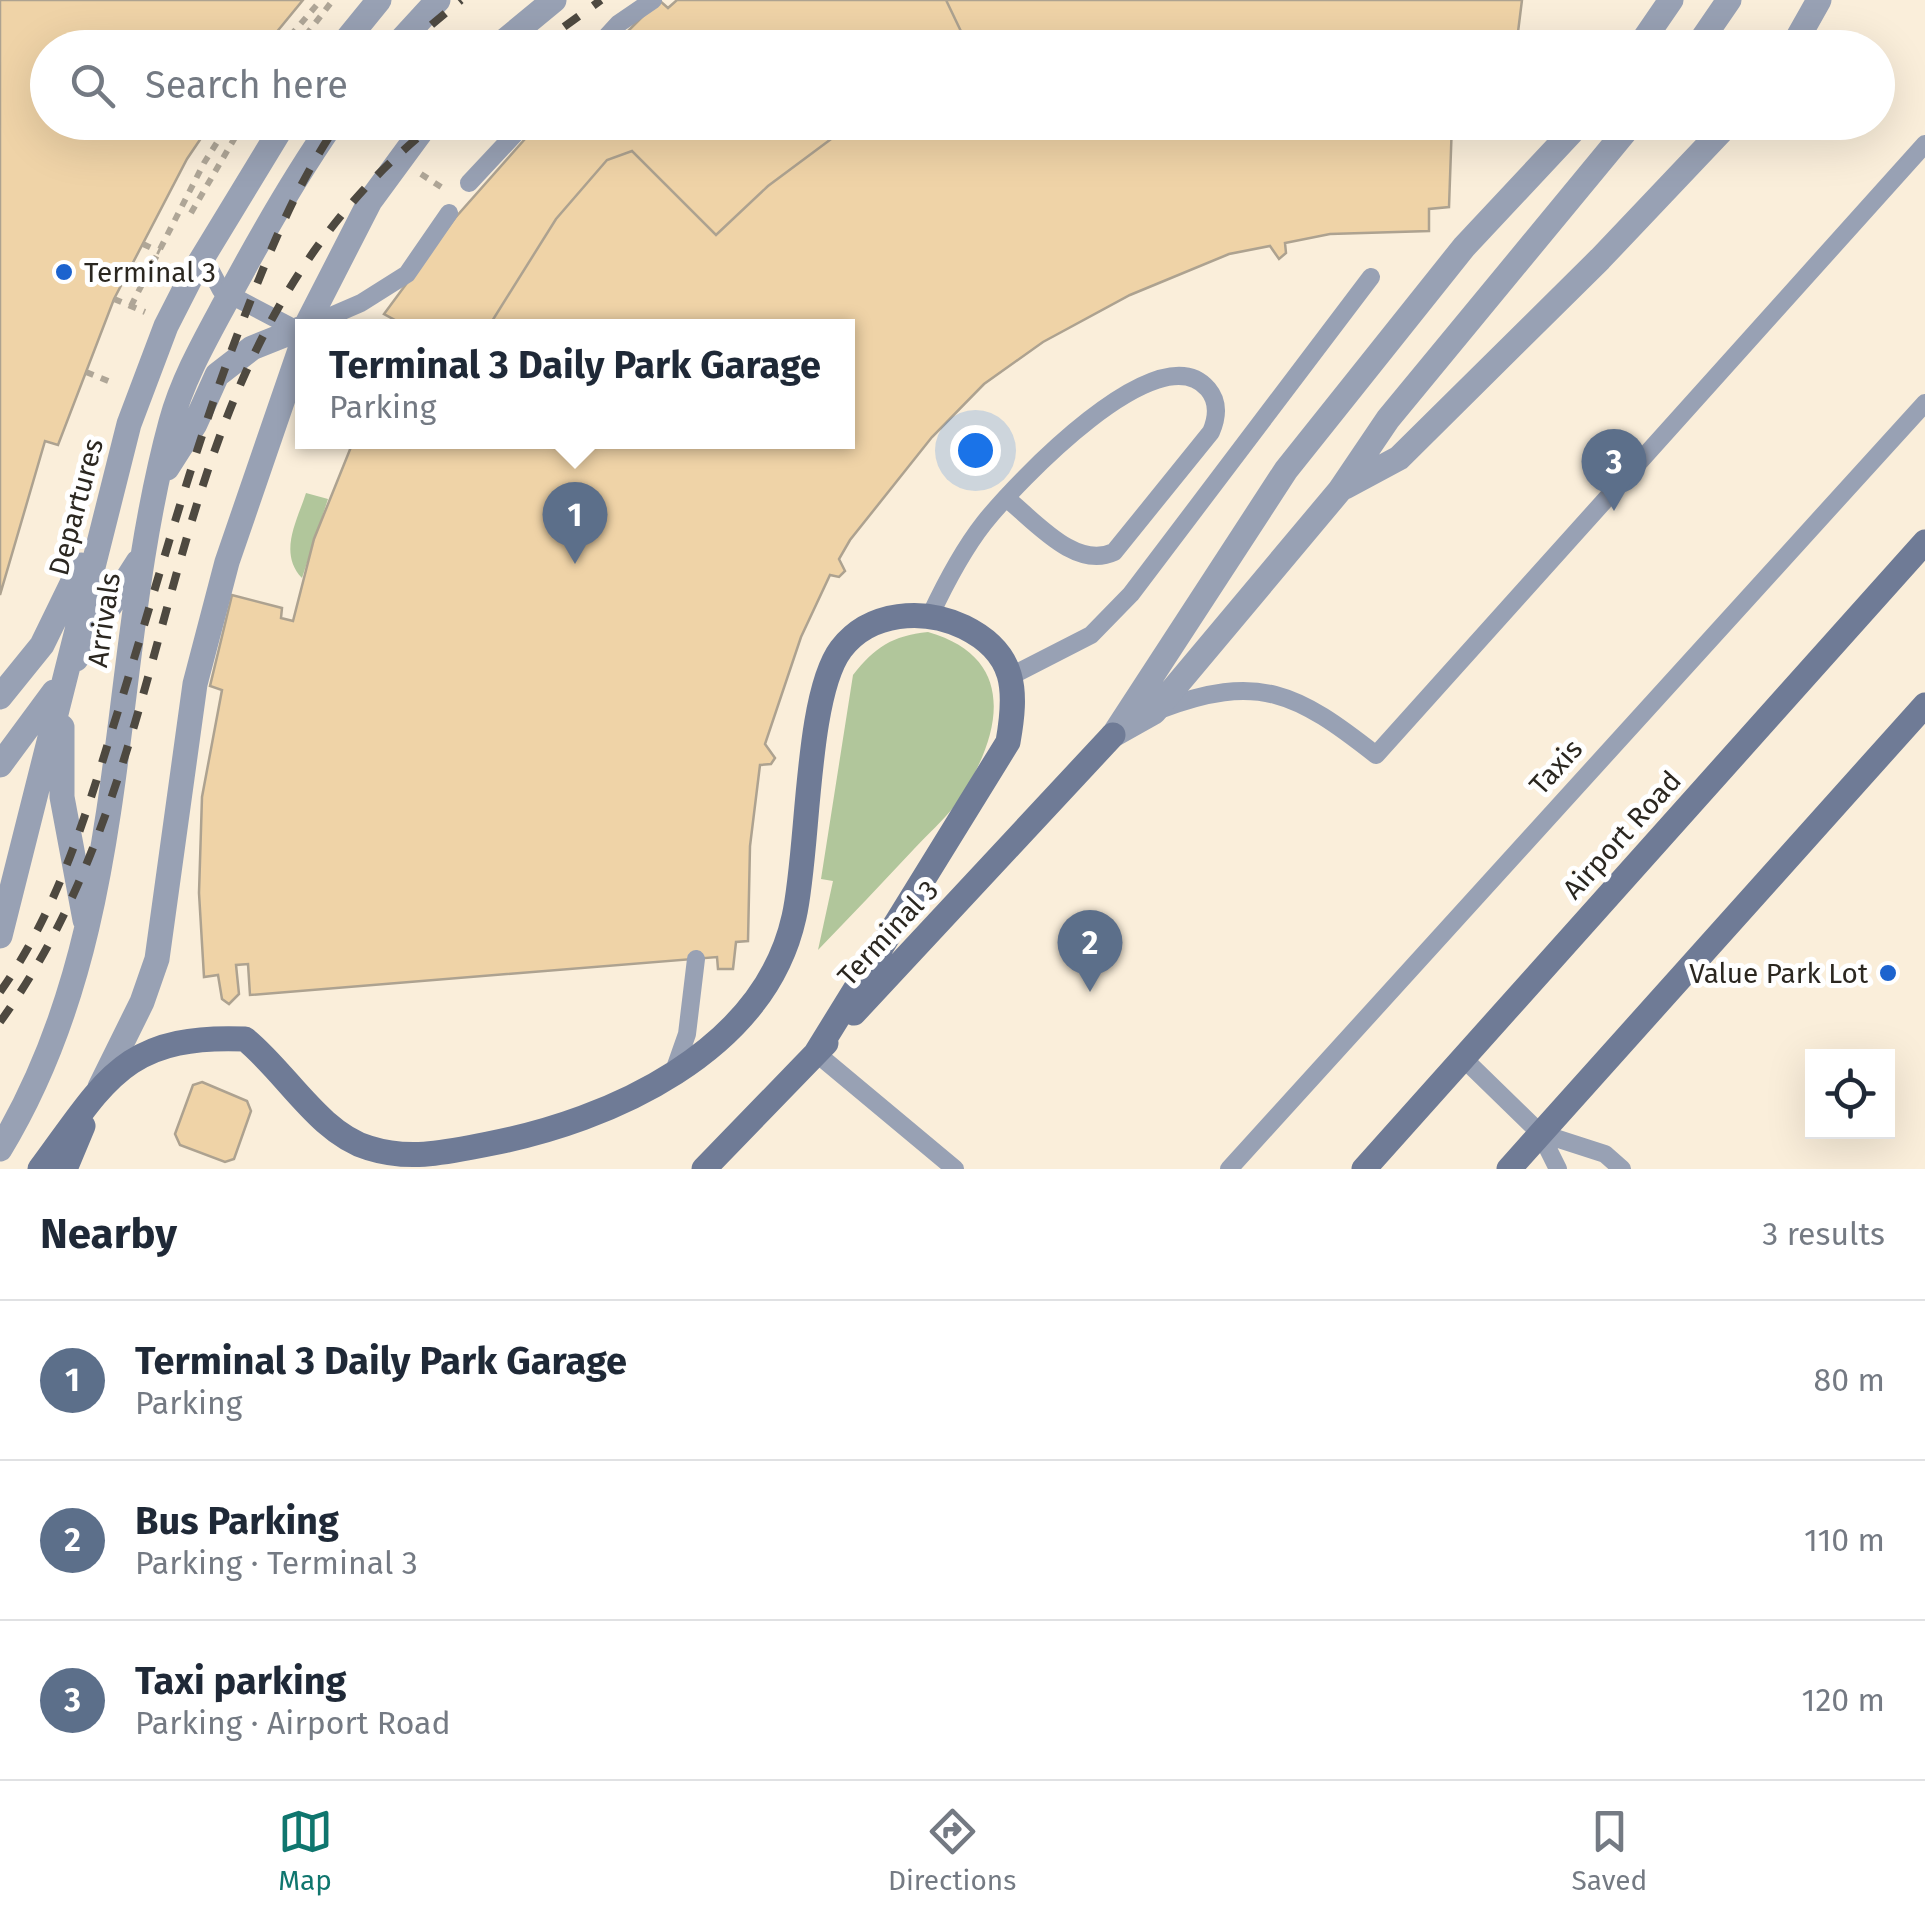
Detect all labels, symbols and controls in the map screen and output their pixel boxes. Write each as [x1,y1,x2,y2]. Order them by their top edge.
search box [30,30,1895,140]
icon: search [65,58,120,113]
text: Search here [145,62,348,108]
place label: Terminal 3 [84,256,216,289]
marker: Terminal 3 [53,261,75,283]
popup [295,319,855,449]
text: Terminal 3 Daily Park Garage [329,342,821,388]
text: Parking [329,388,436,426]
your location [950,425,1001,476]
pin: 3 [1582,428,1646,511]
street label: Departures [42,435,110,579]
pin: 1 [542,482,608,564]
street label: Arrivals [81,571,127,669]
street label: Taxis [1523,733,1589,801]
street label: Airport Road [1556,764,1688,906]
street label: Terminal 3 [831,874,945,992]
pin: 2 [1058,910,1122,992]
place label: Value Park Lot [1689,957,1869,990]
marker: Value Park Lot [1877,962,1899,984]
map controls [1805,1049,1895,1139]
button: locate [1805,1049,1895,1139]
text: Nearby [40,1209,177,1259]
text: 3 results [1762,1215,1885,1253]
text: Terminal 3 Daily Park Garage [135,1338,627,1384]
text: 1 [65,1361,80,1399]
text: 80 m [1814,1361,1885,1399]
text: Parking [135,1384,242,1422]
text: Bus Parking [135,1498,339,1544]
text: 2 [64,1521,81,1559]
text: 110 m [1804,1521,1885,1559]
text: Parking · Terminal 3 [135,1544,418,1582]
text: Taxi parking [135,1658,347,1704]
text: 3 [64,1681,81,1719]
text: 120 m [1802,1681,1885,1719]
text: Parking · Airport Road [135,1704,451,1742]
tab: Map [278,1804,333,1897]
tab: Directions [888,1804,1016,1897]
tab: Saved [1572,1804,1647,1897]

